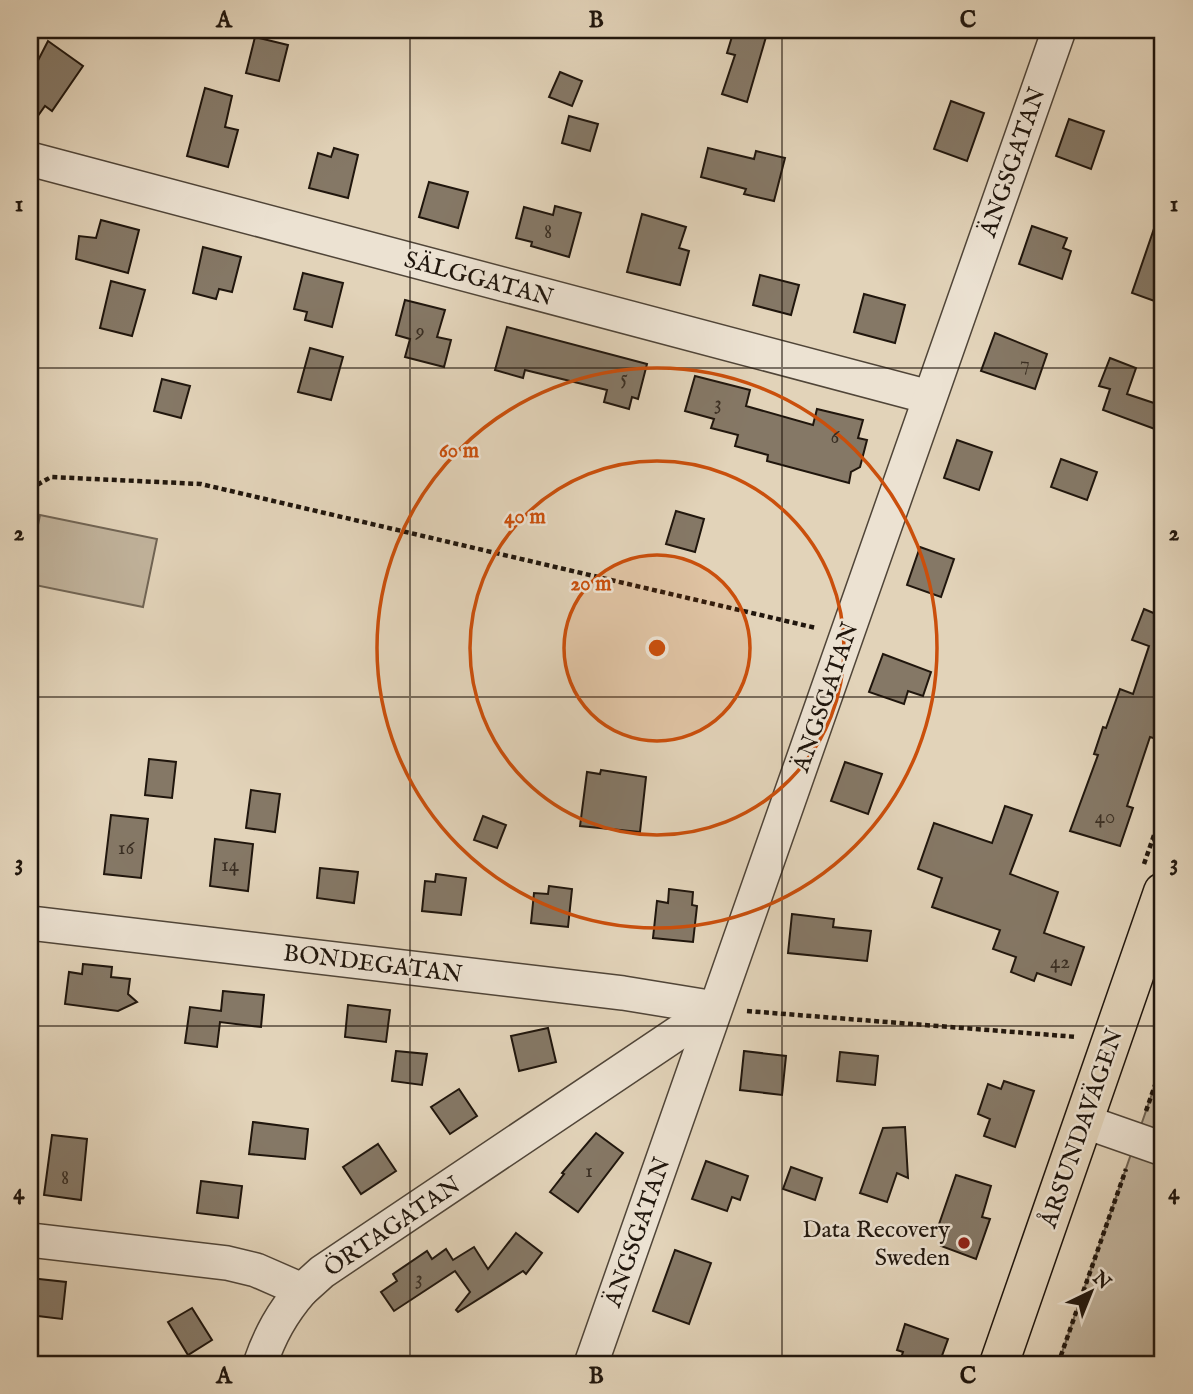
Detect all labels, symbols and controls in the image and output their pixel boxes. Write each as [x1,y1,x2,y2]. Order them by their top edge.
text: A [215,6,233,35]
text: B [588,6,604,35]
text: C [960,6,977,35]
street label: ÄNGSGATAN [973,83,1054,242]
text: 1 [15,190,23,219]
text: 1 [1170,190,1178,219]
house number: 8 [544,219,552,246]
street label: SÄLGGATAN [401,245,557,314]
house number: 9 [414,318,425,345]
house number: 7 [1020,351,1030,378]
house number: 5 [620,365,628,392]
house number: 3 [714,390,722,417]
house number: 6 [831,424,841,451]
text: 60 m [439,438,480,465]
text: 40 m [504,504,546,531]
text: 2 [14,519,25,548]
text: 2 [1169,519,1180,548]
text: 20 m [571,571,612,598]
street label: ÄNGSGATAN [786,618,867,777]
centre of rings [645,636,669,660]
house number: 40 [1095,804,1115,831]
house number: 16 [118,835,135,862]
text: 3 [15,849,23,878]
text: 3 [1170,849,1178,878]
house number: 14 [221,852,240,879]
street label: BONDEGATAN [282,938,464,991]
house number: 42 [1050,949,1070,976]
street label: ÅRSUNDAVÄGEN [1033,1025,1131,1233]
street label: ÄNGSGATAN [598,1153,679,1312]
house number: 1 [585,1158,593,1185]
house number: 8 [61,1165,69,1192]
street label: ÖRTAGATAN [318,1170,467,1284]
text: 4 [13,1178,25,1207]
text: 4 [1168,1178,1180,1207]
place label: Data Recovery Sweden [802,1215,950,1274]
marker: Data Recovery Sweden [956,1235,972,1251]
north arrow [1056,1258,1126,1328]
house number: 3 [415,1265,423,1292]
text: N [1086,1266,1116,1296]
text: A [215,1362,233,1391]
text: B [588,1362,604,1391]
text: C [960,1362,977,1391]

